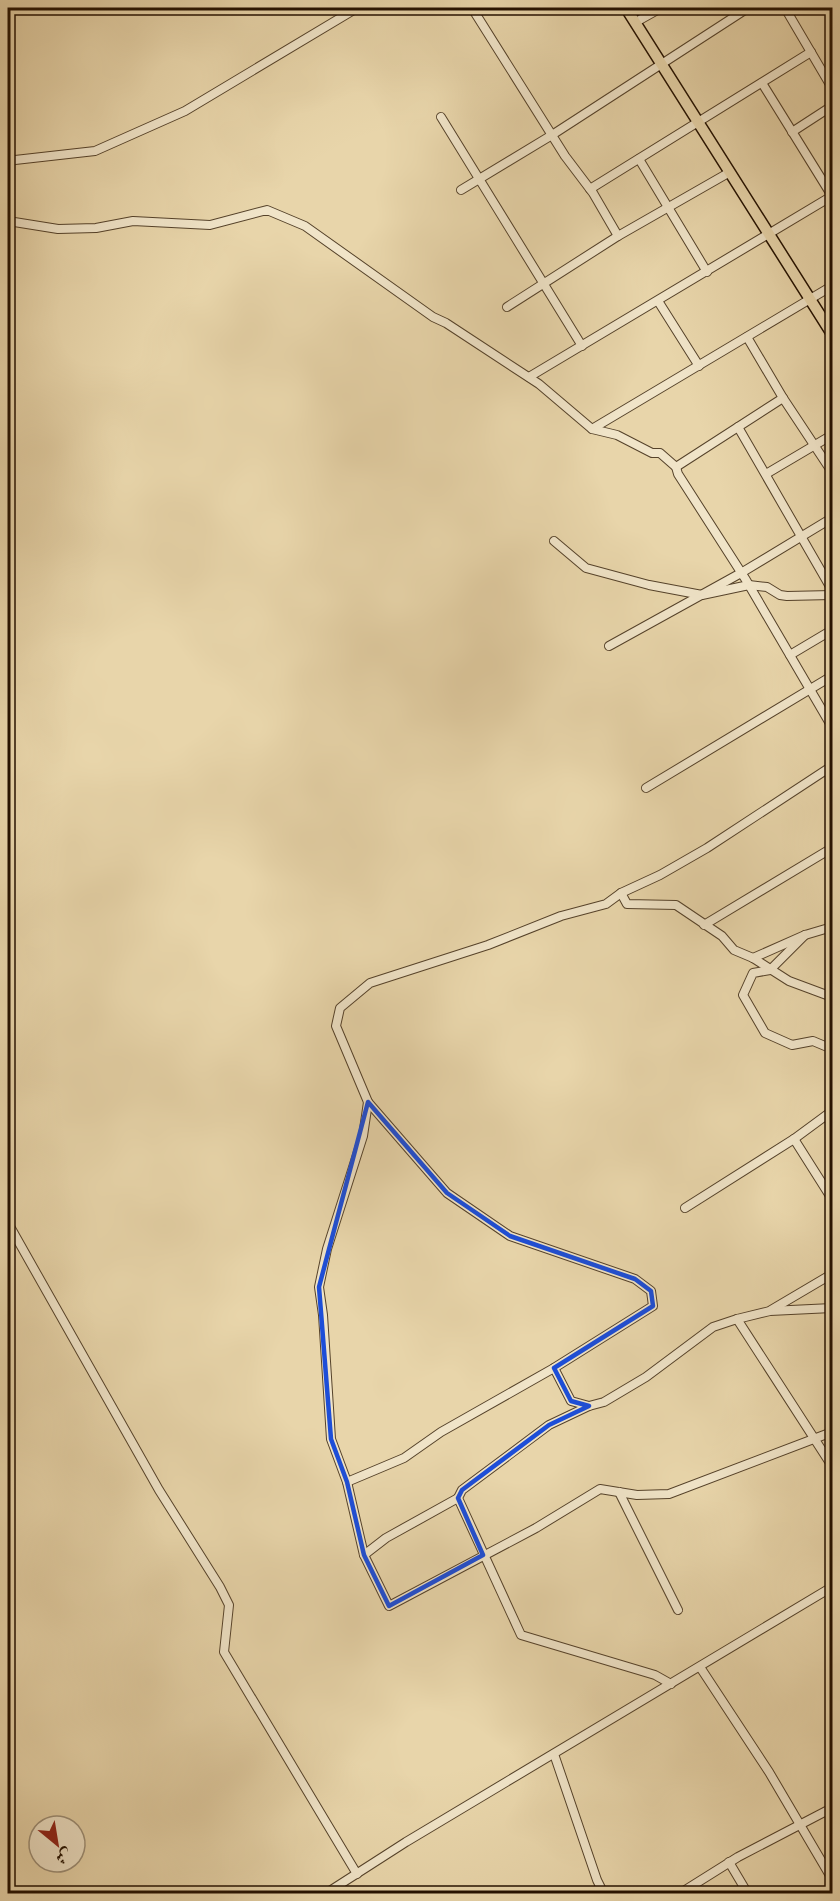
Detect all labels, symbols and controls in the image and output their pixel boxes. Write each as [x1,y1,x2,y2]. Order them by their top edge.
north arrow [27,1814,87,1874]
text: ش [52,1843,76,1870]

